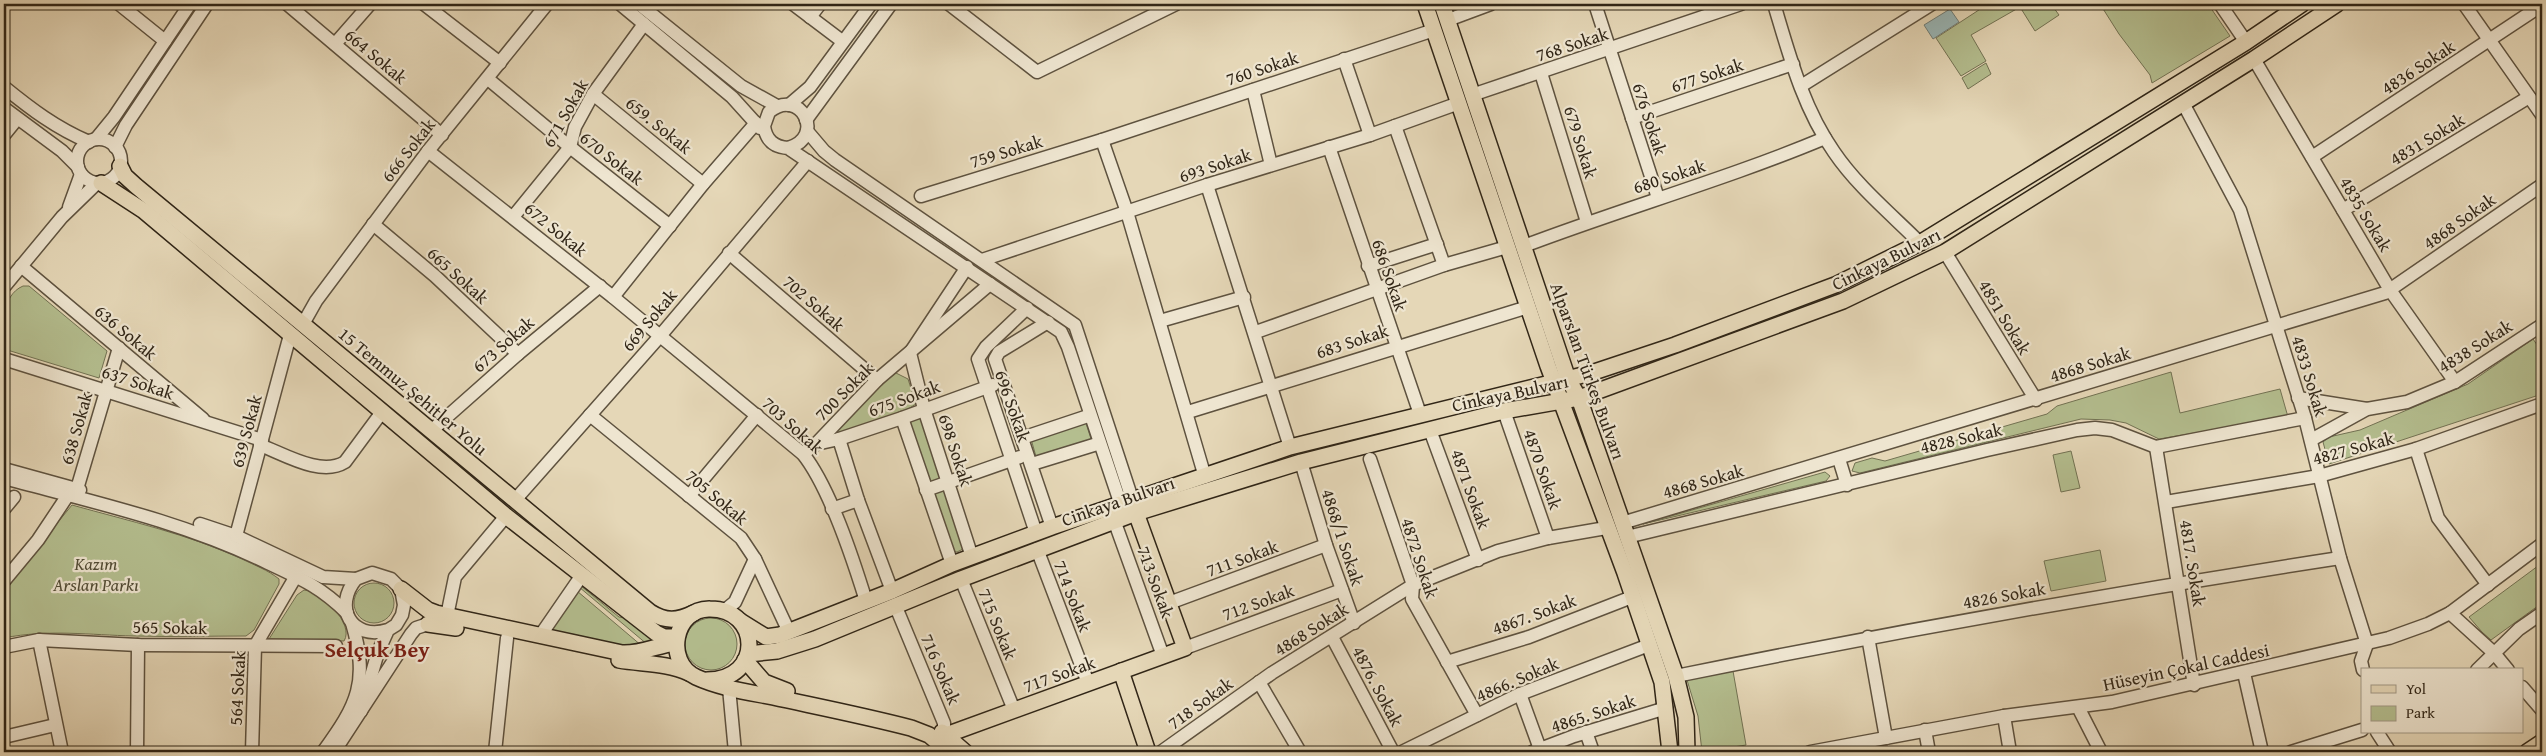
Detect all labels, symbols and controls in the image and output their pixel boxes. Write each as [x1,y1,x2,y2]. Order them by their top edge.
street label: 768 Sokak [1532,19,1613,68]
street label: 664 Sokak [339,22,414,91]
street label: 4836 Sokak [2376,33,2461,101]
street label: 760 Sokak [1222,43,1303,92]
street label: 677 Sokak [1667,50,1748,99]
street label: 671 Sokak [535,73,595,152]
street label: 676 Sokak [1626,79,1675,160]
street label: 659. Sokak [620,90,699,161]
street label: 679 Sokak [1557,102,1605,182]
street label: 4831 Sokak [2384,106,2470,172]
street label: 666 Sokak [374,112,442,188]
street label: 670 Sokak [574,124,650,192]
street label: 759 Sokak [966,127,1046,175]
street label: 693 Sokak [1175,140,1256,189]
street label: 680 Sokak [1629,151,1710,200]
street label: 4835 Sokak [2333,171,2399,257]
street label: 4868 Sokak [2417,186,2502,256]
street label: 672 Sokak [518,195,594,264]
street label: Cinkaya Bulvarı [1827,221,1945,297]
street label: 686 Sokak [1365,235,1415,316]
street label: 665 Sokak [421,240,495,311]
street label: 702 Sokak [777,268,852,338]
street label: 4851 Sokak [1972,274,2038,360]
street label: Alparslan Türkeş Bulvarı [1543,279,1633,463]
street label: 669 Sokak [615,282,684,357]
street label: 636 Sokak [89,298,164,367]
street label: 673 Sokak [466,309,541,379]
street label: 4838 Sokak [2432,312,2518,380]
street label: 683 Sokak [1312,316,1393,365]
street label: 15 Temmuz Şehitler Yolu [333,320,494,462]
street label: 4833 Sokak [2285,332,2335,421]
street label: 4868 Sokak [2046,339,2135,389]
street label: 700 Sokak [808,354,881,427]
street label: 637 Sokak [98,358,179,407]
street label: 696 Sokak [988,366,1038,447]
street label: Cinkaya Bulvarı [1449,367,1571,419]
street label: 675 Sokak [864,372,945,423]
street label: 638 Sokak [53,388,100,468]
street label: 703 Sokak [756,390,830,461]
street label: 639 Sokak [223,391,269,471]
street label: 698 Sokak [932,410,981,491]
street label: 4828 Sokak [1917,415,2006,461]
street label: 4827 Sokak [2309,424,2398,472]
street label: 4870 Sokak [1517,425,1570,514]
street label: 4871 Sokak [1444,445,1498,534]
street label: 4868 Sokak [1659,456,1748,505]
street label: 705 Sokak [680,463,755,532]
street label: Cinkaya Bulvarı [1058,469,1178,533]
street label: 4868/1 Sokak [1315,485,1372,590]
street label: 4872 Sokak [1394,514,1446,603]
street label: 4817. Sokak [2173,518,2213,609]
street label: 711 Sokak [1202,532,1283,583]
street label: 713 Sokak [1131,542,1182,623]
park label: Kazım Arslan Parkı [52,550,139,598]
street label: 714 Sokak [1047,556,1099,637]
street label: 4826 Sokak [1961,574,2048,616]
street label: 712 Sokak [1218,576,1299,627]
street label: 715 Sokak [971,584,1025,664]
street label: 4867. Sokak [1488,586,1581,642]
street label: 4868 Sokak [1268,595,1354,663]
street label: 565 Sokak [132,613,208,641]
street label: 716 Sokak [914,629,968,709]
district label: Selçuk Bey [325,633,430,665]
street label: Hüseyin Çokal Caddesi [2100,636,2272,698]
street label: 4876. Sokak [1345,641,1411,732]
street label: 717 Sokak [1019,648,1100,699]
street label: 564 Sokak [222,649,252,726]
street label: 4866. Sokak [1471,649,1563,709]
legend [2361,668,2524,734]
street label: 718 Sokak [1162,670,1239,736]
text: Yol [2406,678,2426,699]
street label: 4865. Sokak [1547,686,1640,739]
text: Park [2406,702,2435,723]

